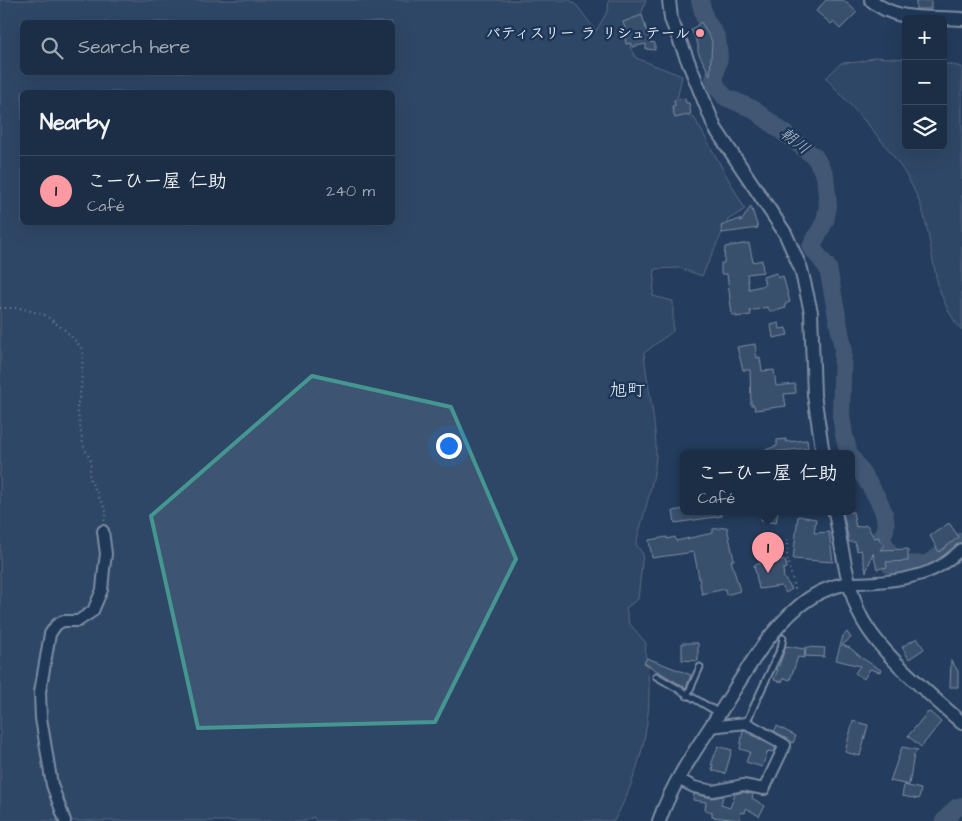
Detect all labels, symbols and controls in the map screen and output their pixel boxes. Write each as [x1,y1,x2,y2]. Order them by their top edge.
map controls [902,15,947,150]
button: + [902,15,947,60]
search box [20,20,395,75]
place label: パティスリー ラ リシュテール [486,23,690,44]
marker: パティスリー ラ リシュテール [694,27,706,39]
icon: search [38,34,66,62]
text: Search here [78,34,190,61]
button: − [902,60,947,105]
button: layers [902,105,947,150]
text: Nearby [40,108,110,137]
water label: 朝川 [776,122,814,160]
text: こーひー屋 仁助 [87,168,227,195]
text: 1 [55,180,57,202]
text: 240 m [326,180,375,202]
text: Café [87,195,125,217]
district label: 旭町 [609,378,645,403]
your location [436,433,462,459]
popup [680,450,855,515]
text: こーひー屋 仁助 [698,460,837,487]
text: Café [698,487,735,509]
pin: 1 [752,532,784,573]

